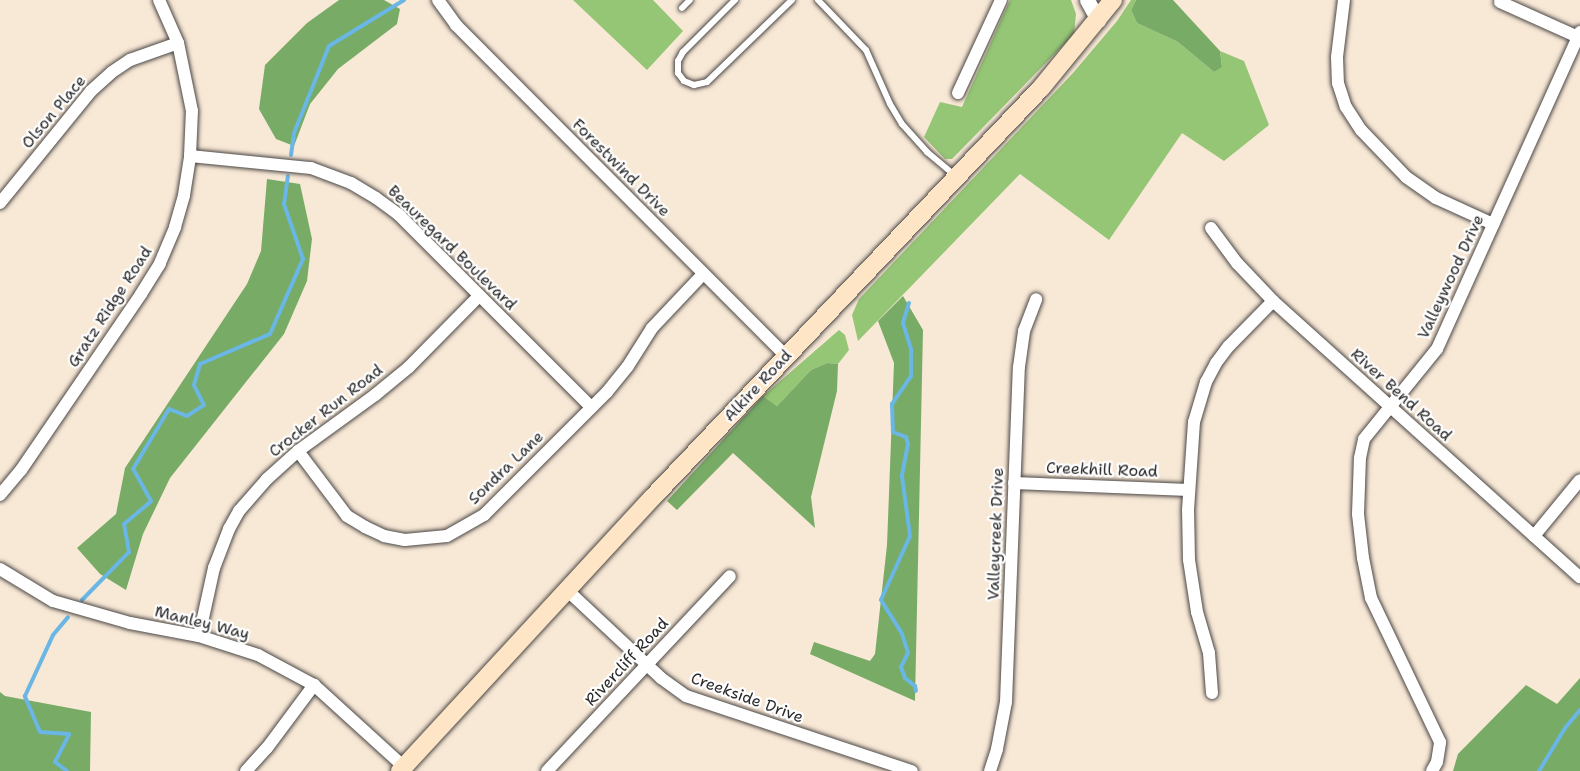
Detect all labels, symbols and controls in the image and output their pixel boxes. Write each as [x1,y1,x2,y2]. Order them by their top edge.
street label: Olson Place [18,71,90,153]
street label: Forestwind Drive [568,115,674,221]
street label: Beauregard Boulevard [384,182,520,314]
street label: Valleywood Drive [1414,212,1488,342]
street label: Gratz Ridge Road [64,243,156,371]
street label: River Bend Road [1347,345,1455,445]
street label: Alkire Road [720,346,796,426]
street label: Crocker Run Road [265,361,387,461]
street label: Sondra Lane [464,427,548,509]
street label: Creekhill Road [1046,458,1158,482]
street label: Valleycreek Drive [984,467,1008,601]
street label: Manley Way [153,602,251,644]
street label: Rivercliff Road [581,614,673,710]
street label: Creekside Drive [688,669,806,727]

